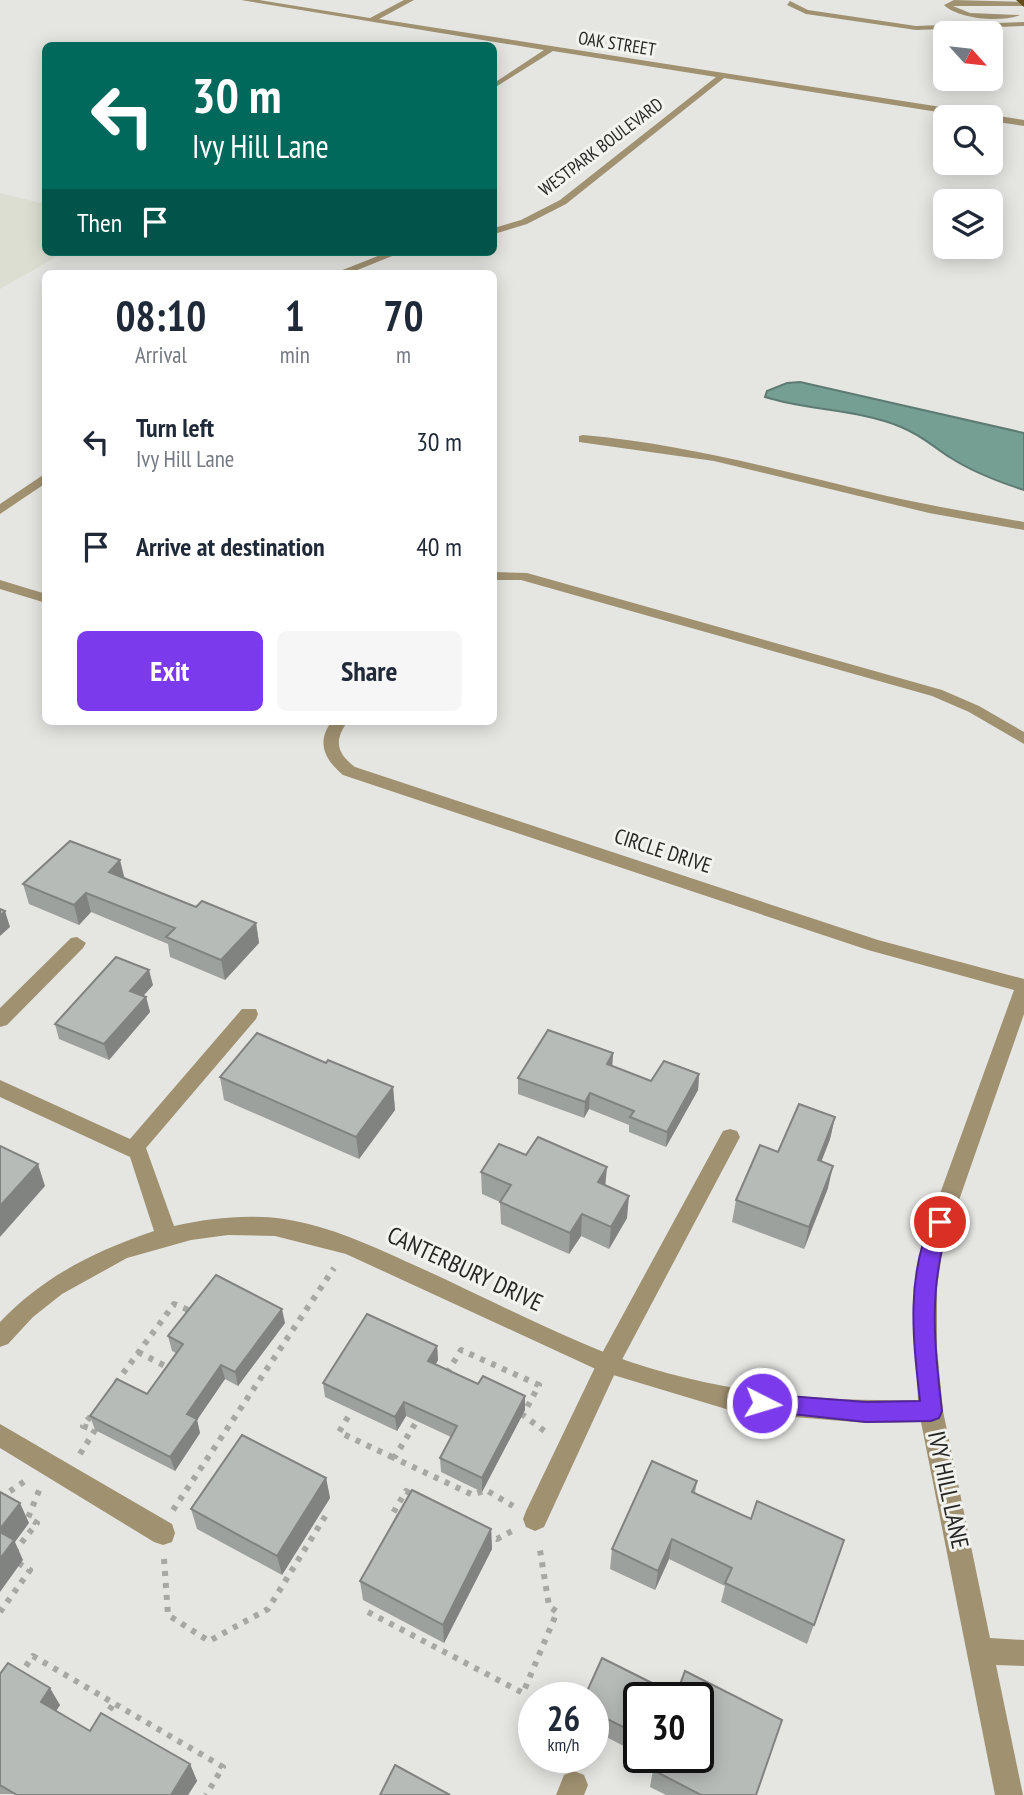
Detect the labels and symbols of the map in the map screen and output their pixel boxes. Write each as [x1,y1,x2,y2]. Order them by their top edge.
north arrow [933,21,1003,91]
street label: OAK STREET [577,26,657,61]
street label: WESTPARK BOULEVARD [534,92,667,201]
street label: CIRCLE DRIVE [611,822,715,879]
pin [910,1192,970,1252]
street label: CANTERBURY DRIVE [382,1219,548,1318]
position arrow [725,1366,799,1440]
street label: IVY HILL LANE [921,1428,976,1551]
speed limit sign: 30 [623,1682,714,1773]

